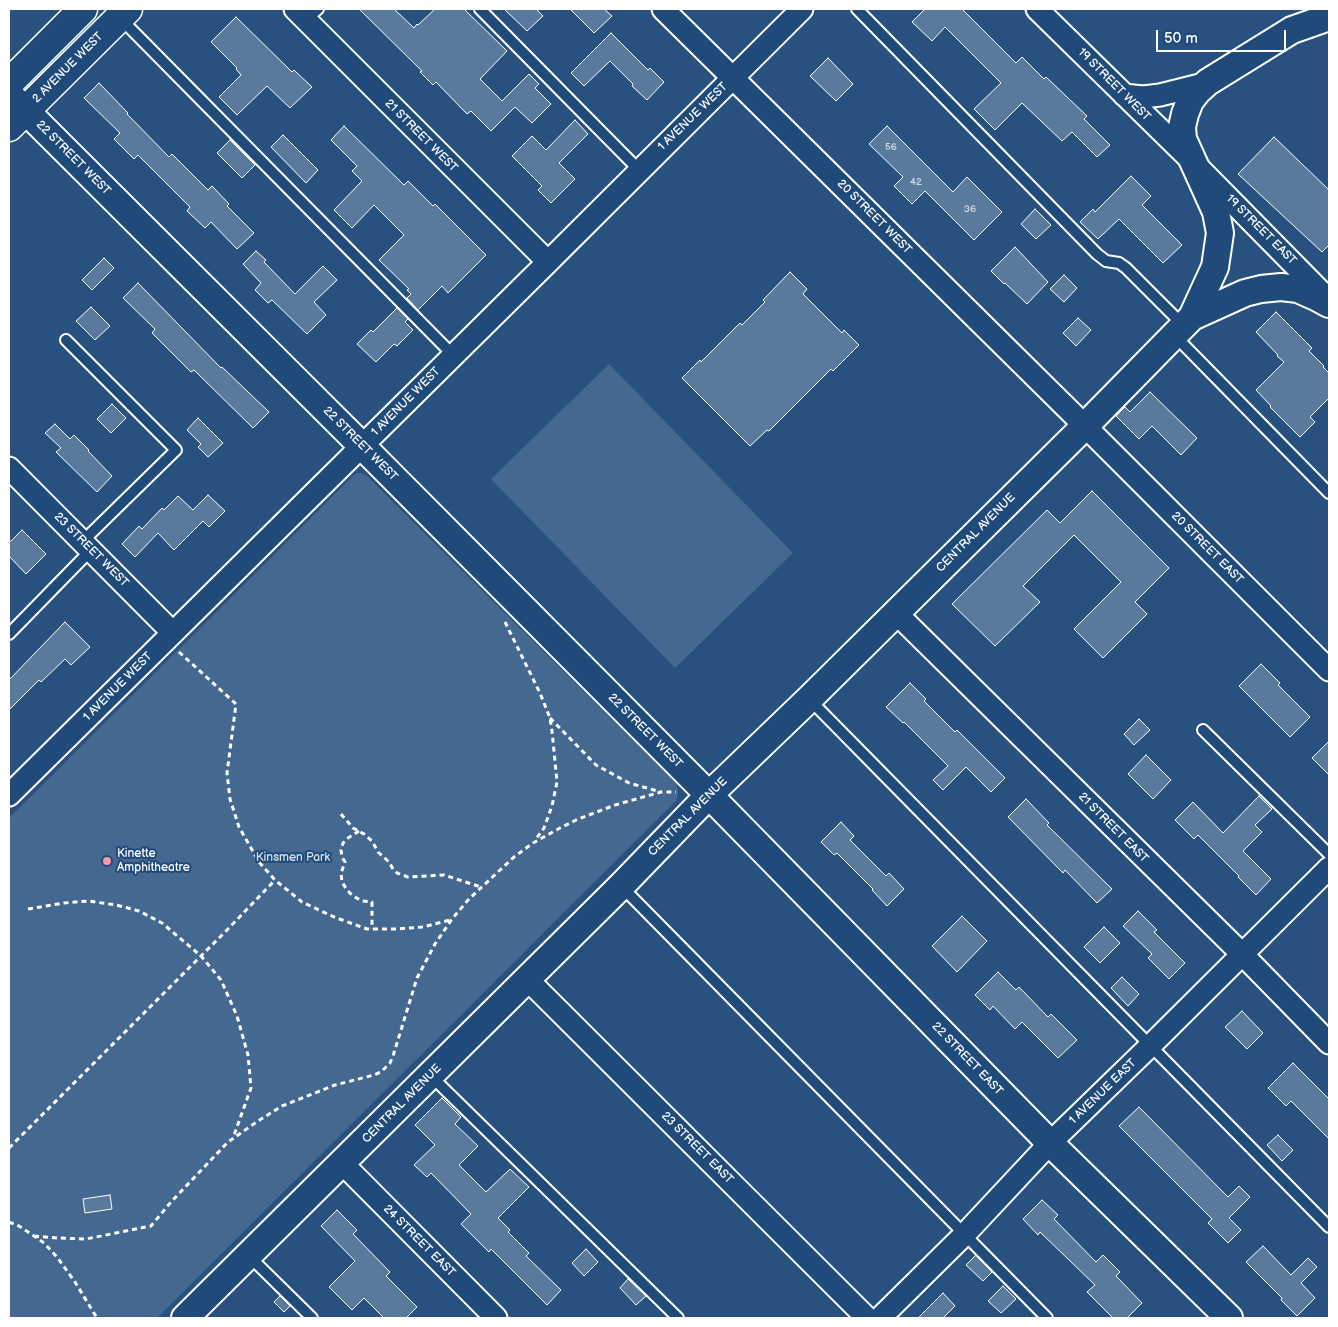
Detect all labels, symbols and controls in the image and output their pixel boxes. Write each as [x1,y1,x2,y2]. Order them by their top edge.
scale bar [1158,20,1288,52]
text: 50 m [1164,29,1198,48]
street label: 2 AVENUE WEST [30,30,106,106]
street label: 19 STREET WEST [1075,46,1153,124]
street label: 1 AVENUE WEST [655,80,731,154]
street label: 21 STREET WEST [382,97,460,175]
street label: 22 STREET WEST [33,118,113,198]
house number: 56 [885,141,897,153]
house number: 42 [910,176,922,188]
street label: 20 STREET WEST [834,177,914,257]
street label: 19 STREET EAST [1223,192,1299,268]
house number: 36 [964,203,976,215]
street label: 1 AVENUE WEST [369,365,443,439]
street label: 22 STREET WEST [320,404,400,484]
street label: CENTRAL AVENUE [933,490,1019,576]
street label: 20 STREET EAST [1168,509,1246,587]
street label: 23 STREET WEST [51,510,131,590]
street label: 1 AVENUE WEST [81,650,155,724]
street label: 22 STREET WEST [605,691,685,771]
street label: CENTRAL AVENUE [645,774,731,860]
street label: 21 STREET EAST [1075,790,1151,866]
place label: Kinette Amphitheatre [117,847,190,875]
park label: Kinsmen Park [256,851,330,865]
marker: Kinette Amphitheatre [101,855,113,867]
street label: 22 STREET EAST [928,1019,1006,1099]
street label: 1 AVENUE EAST [1066,1056,1140,1128]
street label: CENTRAL AVENUE [359,1061,445,1147]
street label: 23 STREET EAST [658,1109,736,1187]
street label: 24 STREET EAST [380,1202,458,1280]

